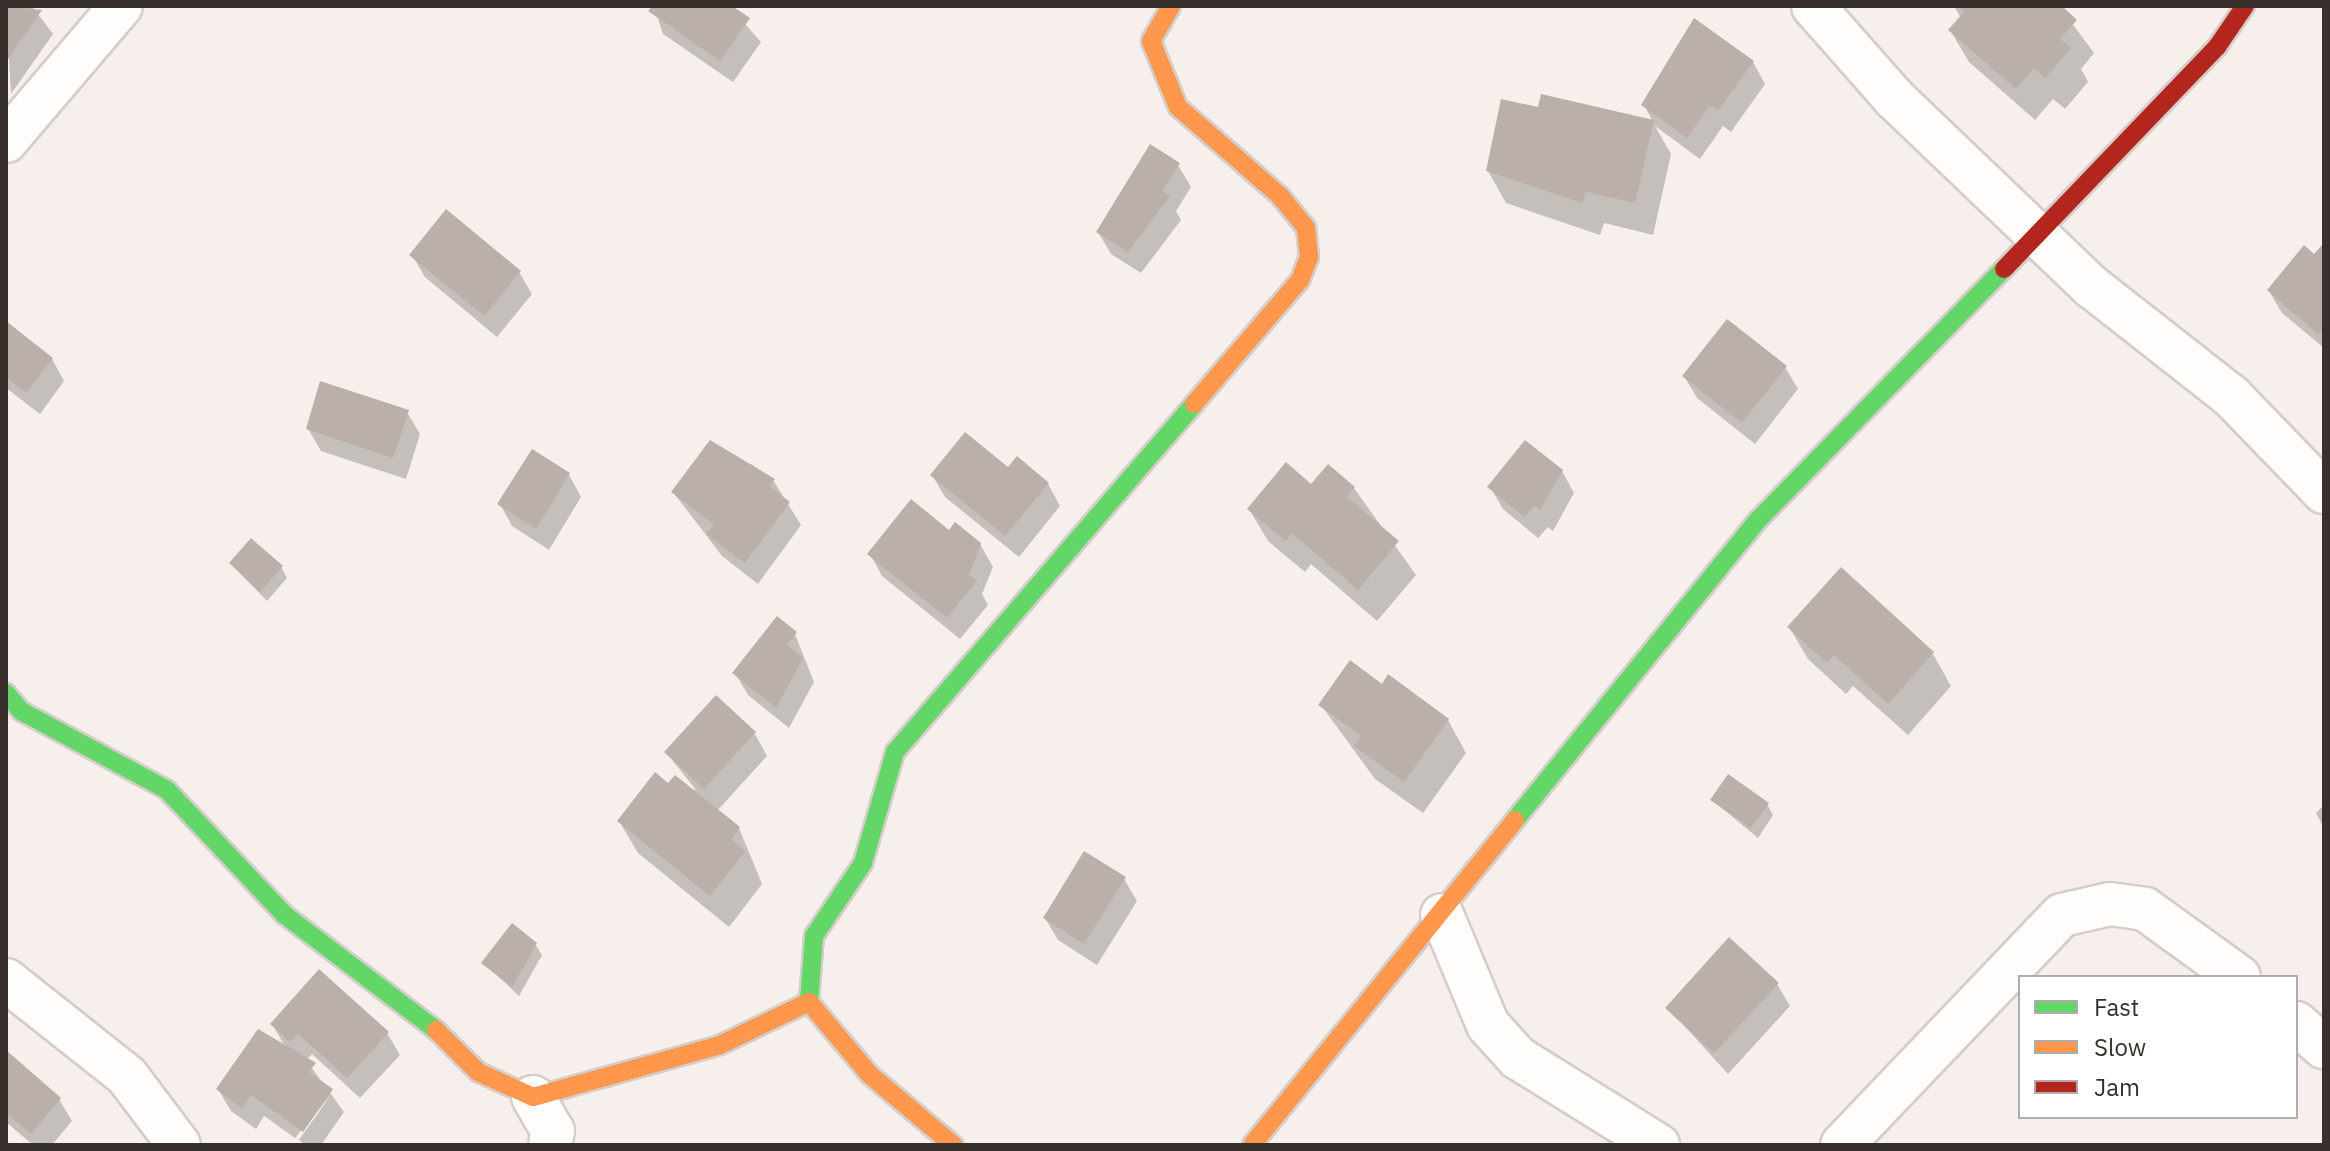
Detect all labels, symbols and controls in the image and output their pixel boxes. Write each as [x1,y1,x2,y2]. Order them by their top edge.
legend [2018,975,2298,1119]
text: Fast [2094,991,2139,1023]
text: Slow [2094,1031,2146,1063]
text: Jam [2094,1071,2140,1103]

